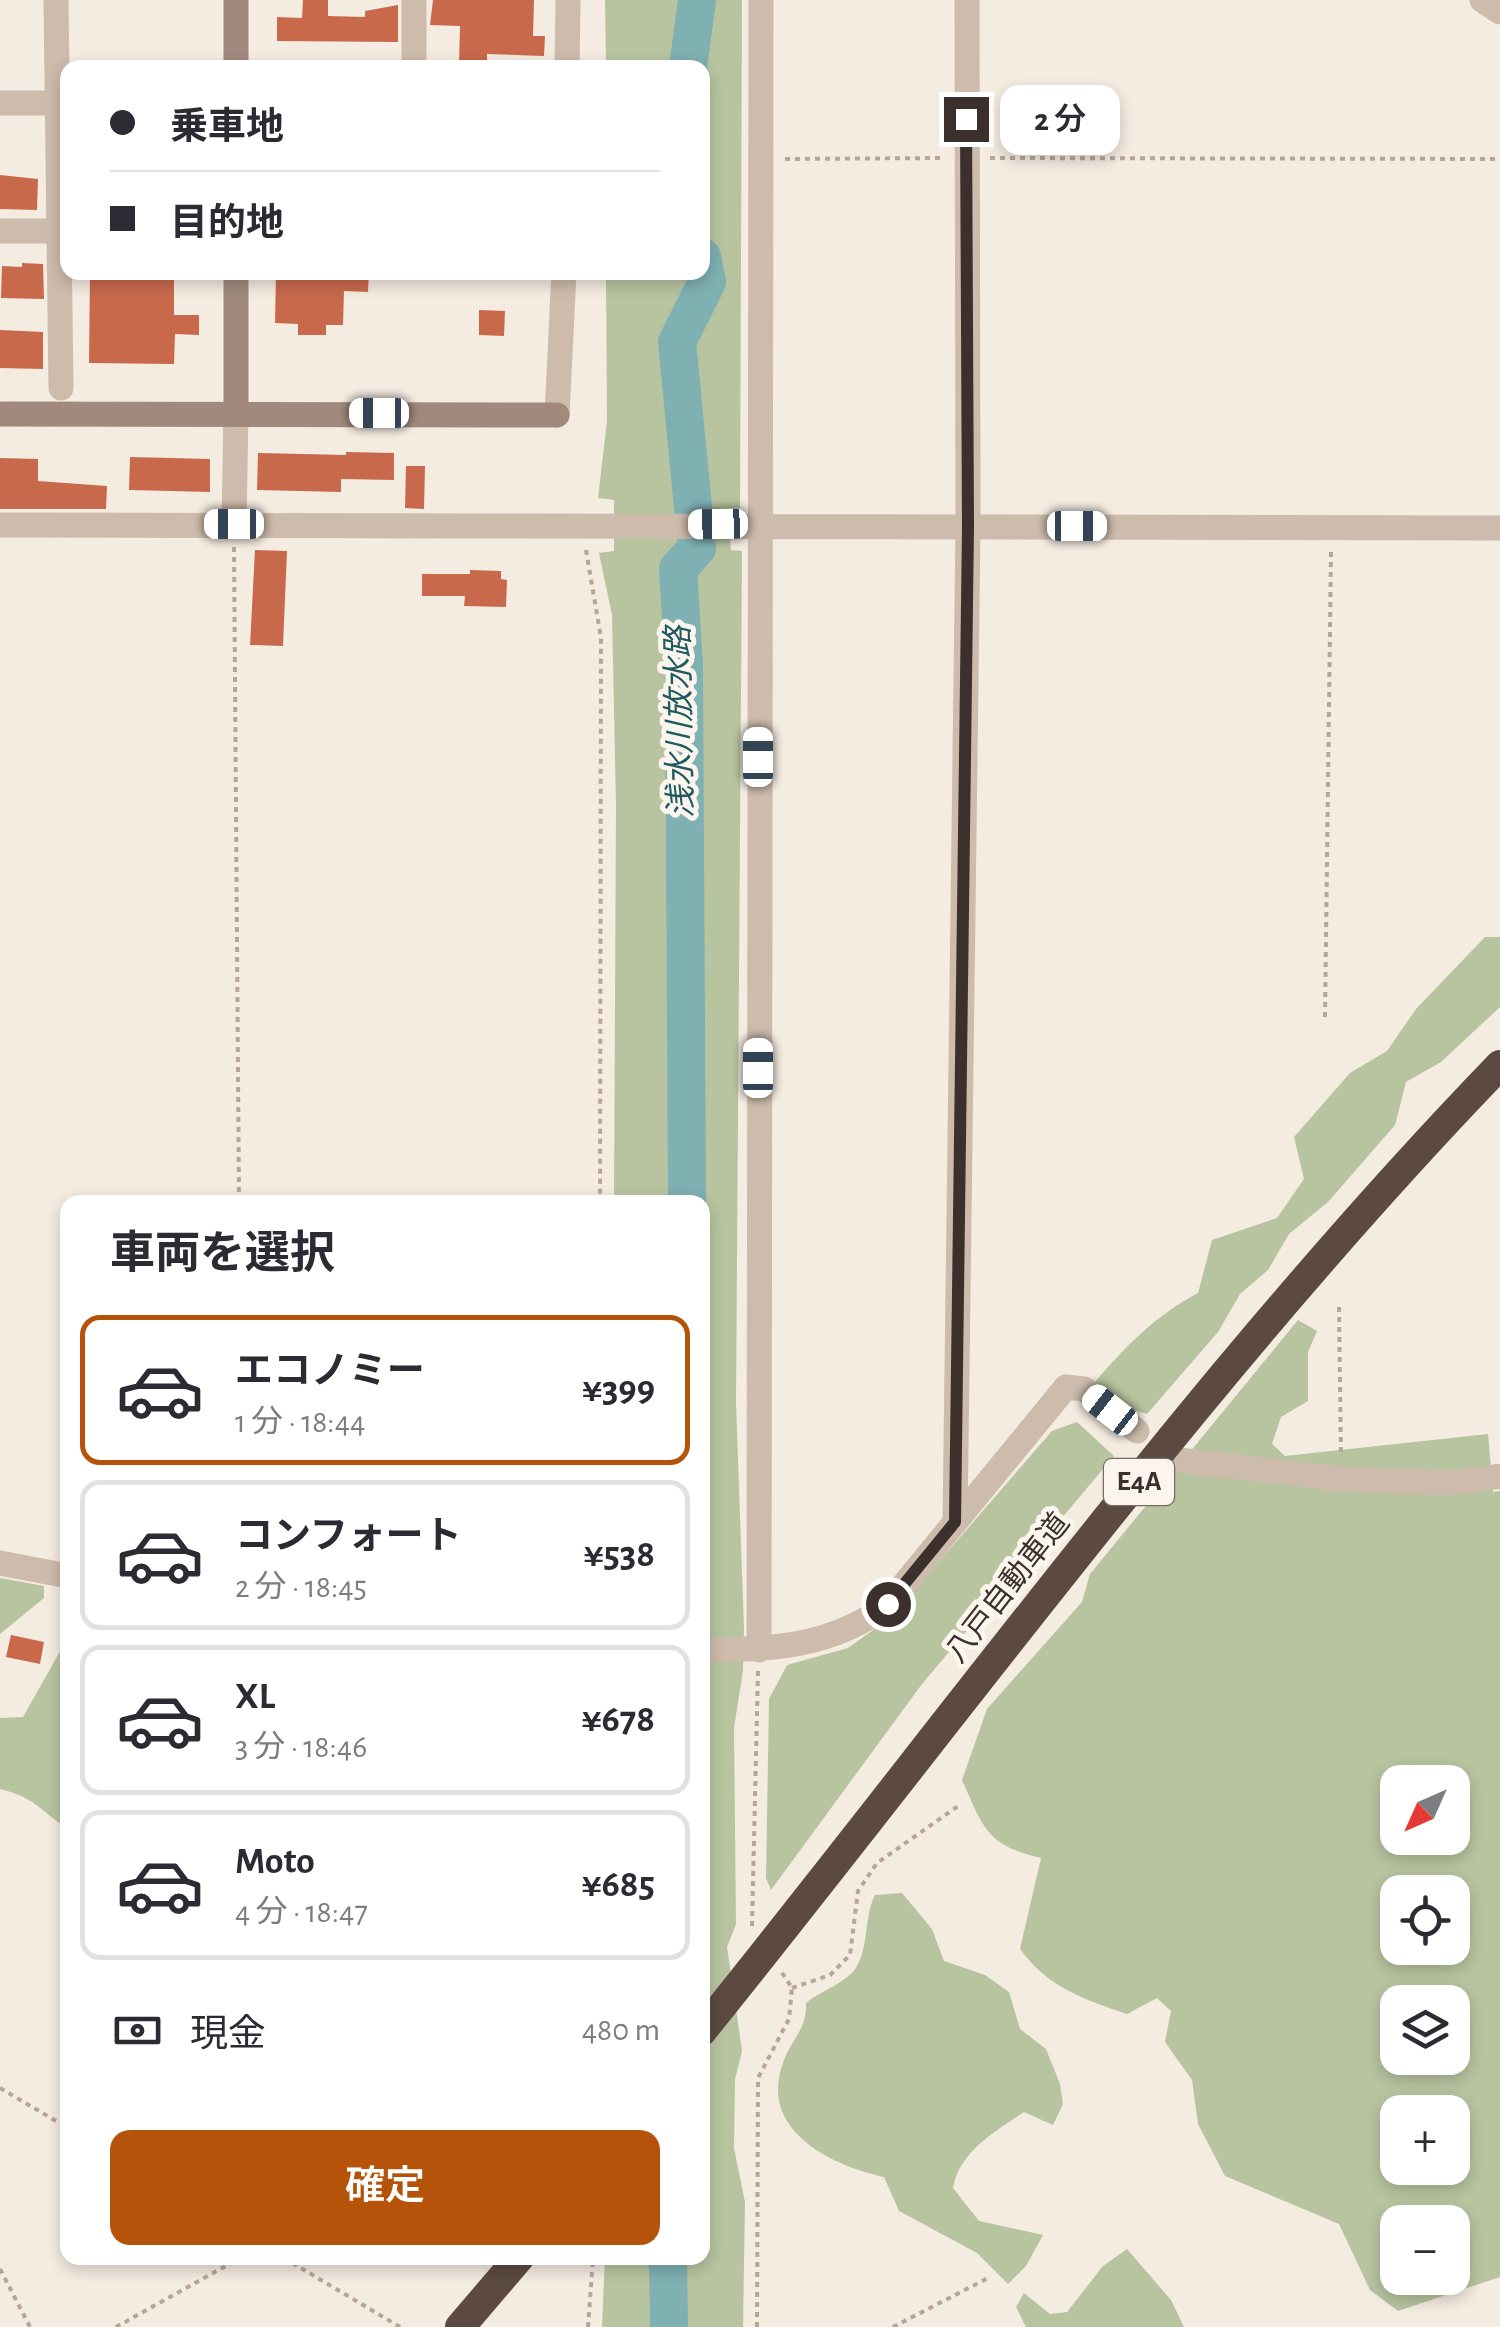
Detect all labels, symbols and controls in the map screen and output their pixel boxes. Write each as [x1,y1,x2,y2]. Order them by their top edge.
callout: 2 分 [1001,84,1121,154]
route end [944,97,989,142]
text: 2 分 [1034,104,1086,136]
text: 乗車地 [170,109,284,147]
text: 目的地 [170,205,284,243]
car [349,398,409,428]
car [688,508,748,540]
car [204,509,264,539]
car [1047,511,1107,541]
water label: 浅水川放水路 [661,623,698,818]
car [743,727,773,787]
car [743,1038,773,1098]
text: 車両を選択 [110,1232,335,1277]
icon: car [115,1345,205,1435]
text: エコノミー [235,1353,425,1391]
text: ¥399 [582,1371,655,1409]
car [1077,1380,1143,1440]
text: 1 分 · 18:44 [235,1406,365,1438]
road number: E4A [1104,1459,1174,1505]
street label: 八戸自動車道 [939,1507,1075,1668]
icon: car [115,1510,205,1600]
text: コンフォート [235,1518,462,1556]
text: ¥538 [583,1536,655,1574]
text: 2 分 · 18:45 [235,1571,367,1603]
route start [866,1582,911,1627]
icon: car [115,1675,205,1765]
text: XL [235,1678,275,1716]
text: ¥678 [582,1701,655,1739]
text: 3 分 · 18:46 [235,1731,367,1763]
north arrow [1380,1765,1470,1855]
map controls [1380,1765,1470,2295]
icon: car [115,1840,205,1930]
text: Moto [235,1843,315,1881]
text: ¥685 [582,1866,655,1904]
button: locate [1380,1875,1470,1965]
text: 4 分 · 18:47 [235,1896,368,1928]
button: layers [1380,1985,1470,2075]
icon: cash [110,2003,165,2058]
text: 480 m [582,2014,660,2046]
text: 現金 [190,2016,266,2054]
button: + [1380,2095,1470,2185]
button: 確定 [110,2130,660,2245]
button: − [1380,2205,1470,2295]

